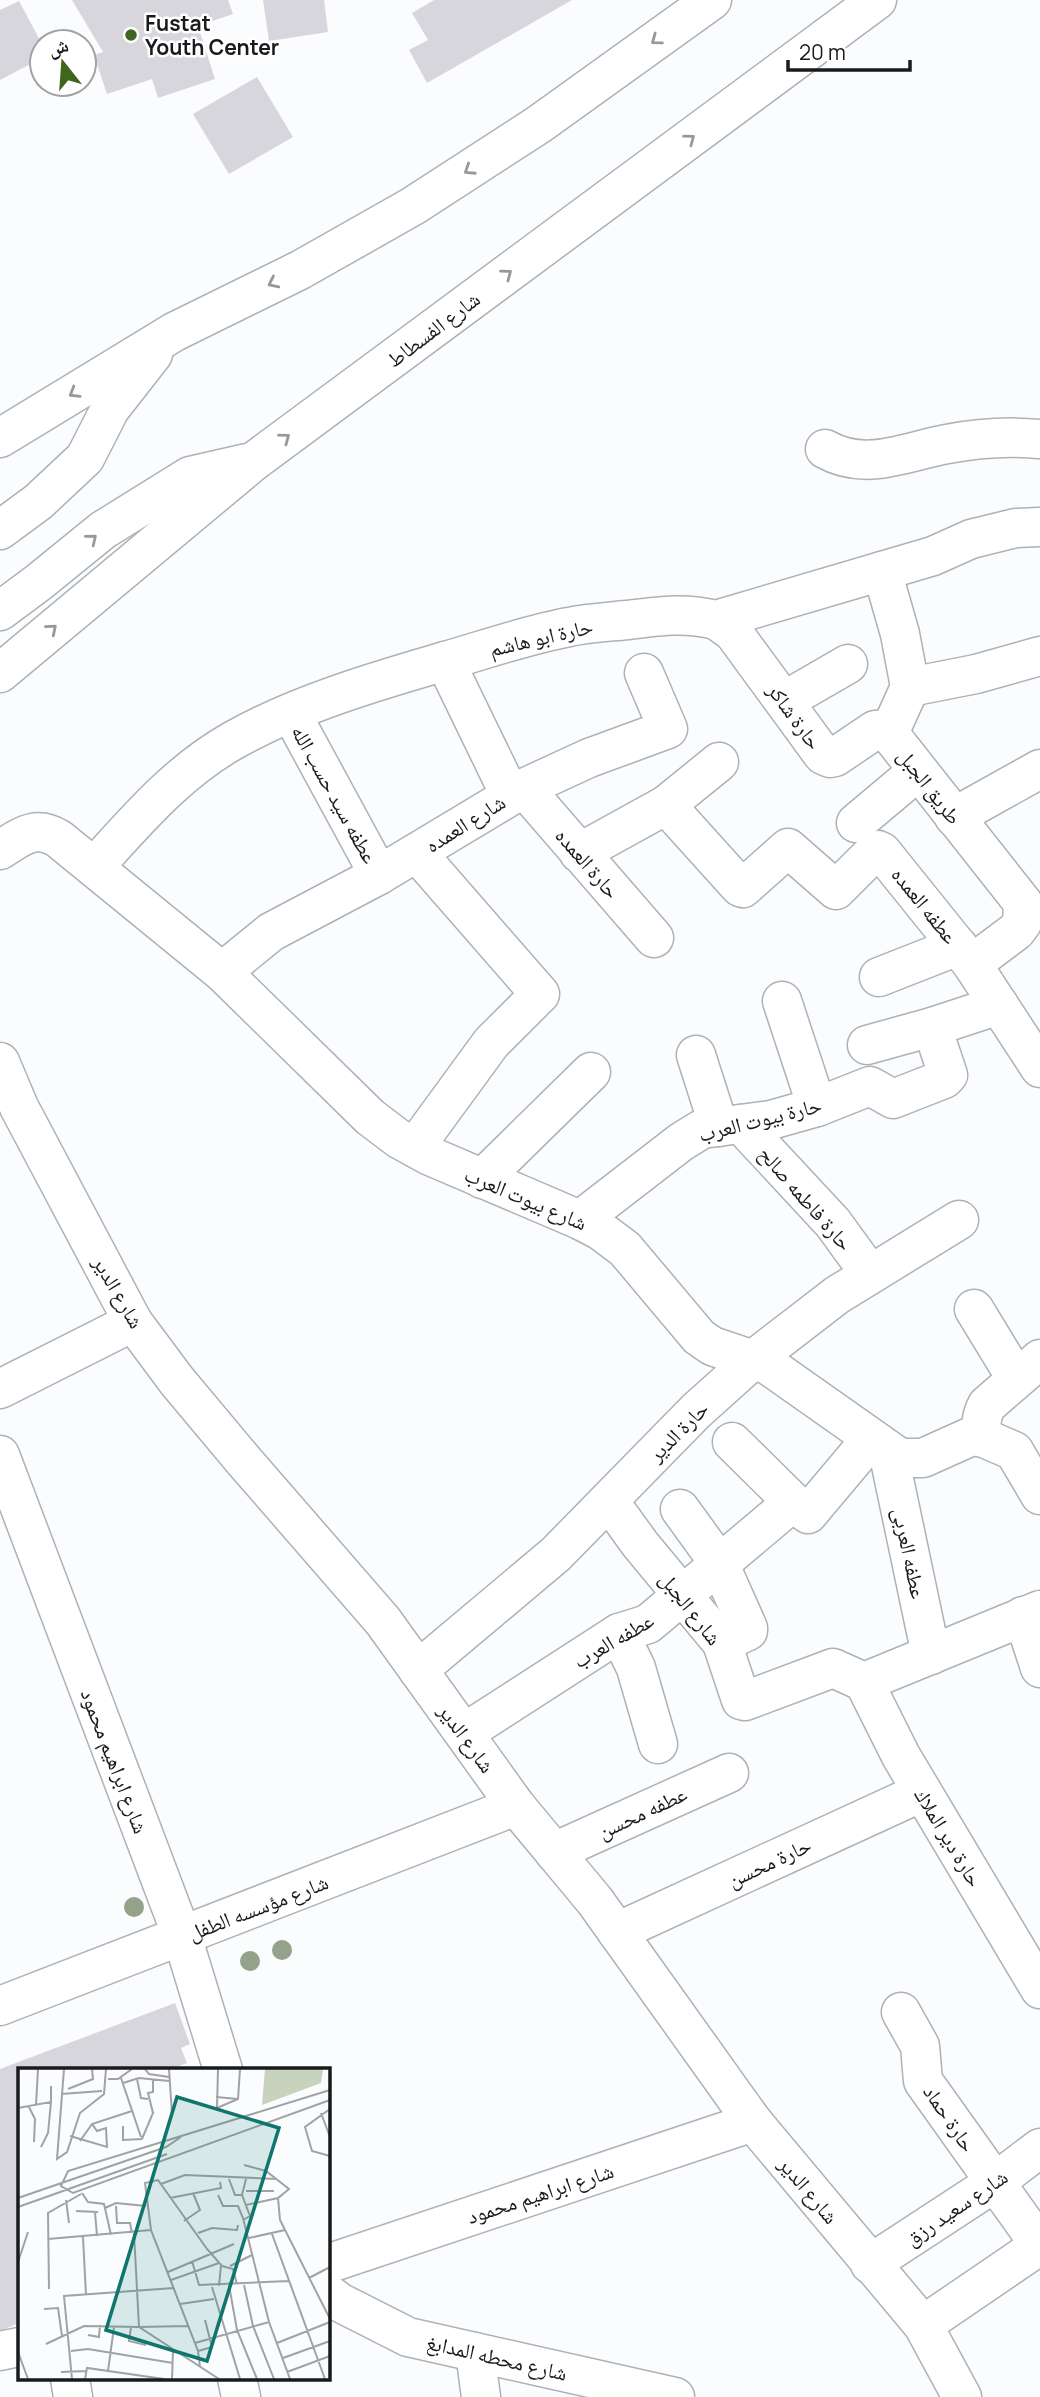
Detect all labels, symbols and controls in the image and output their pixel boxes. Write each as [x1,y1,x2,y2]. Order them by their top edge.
place label: Fustat Youth Center [145,9,279,61]
marker: Fustat Youth Center [123,27,139,43]
north arrow [28,28,98,98]
scale bar [788,28,911,72]
text: ش [45,31,71,62]
one-way arrow [651,32,664,44]
text: 20 m [799,38,846,66]
one-way arrow [682,134,695,147]
one-way arrow [464,161,477,174]
one-way arrow [499,270,512,282]
one-way arrow [268,275,280,289]
street label: شارع الفسطاط [381,285,485,373]
one-way arrow [68,385,81,398]
one-way arrow [277,434,290,447]
one-way arrow [84,535,97,547]
street label: حارة ابو هاشم [487,612,596,663]
one-way arrow [45,625,57,638]
street label: حارة شاكر [761,676,829,755]
street label: عطفه سيد حسب الله [285,720,385,868]
street label: طريق الجبل [892,742,968,830]
street label: شارع العمده [420,787,510,859]
street label: حارة العمده [550,822,626,904]
street label: عطفه العمده [885,861,965,949]
street label: حارة بيوت العرب [695,1090,825,1148]
street label: حارة فاطمه صالح [753,1140,859,1256]
street label: شارع بيوت العرب [460,1160,592,1236]
street label: شارع الدير [87,1250,151,1333]
street label: حارة الدير [641,1395,714,1468]
street label: عطفه العربى [887,1505,933,1602]
street label: شارع الجبل [653,1565,729,1651]
street label: عطفه العرب [568,1606,659,1674]
street label: شارع ابراهيم محمود [74,1685,155,1838]
street label: شارع الدير [432,1697,502,1778]
street label: عطفه محسن [593,1779,692,1845]
street label: حارة دير الملاك [908,1782,990,1892]
street label: حارة محسن [723,1830,815,1894]
street label: شارع مؤسسه الطفل [184,1867,332,1947]
inset map [18,2068,329,2380]
street label: حارة حماد [917,2079,983,2157]
street label: شارع الدير [772,2150,845,2229]
street label: شارع ابراهيم محمود [463,2156,617,2231]
street label: شارع سعيد رزق [899,2162,1013,2252]
street label: شارع محطه المدابغ [424,2327,570,2387]

